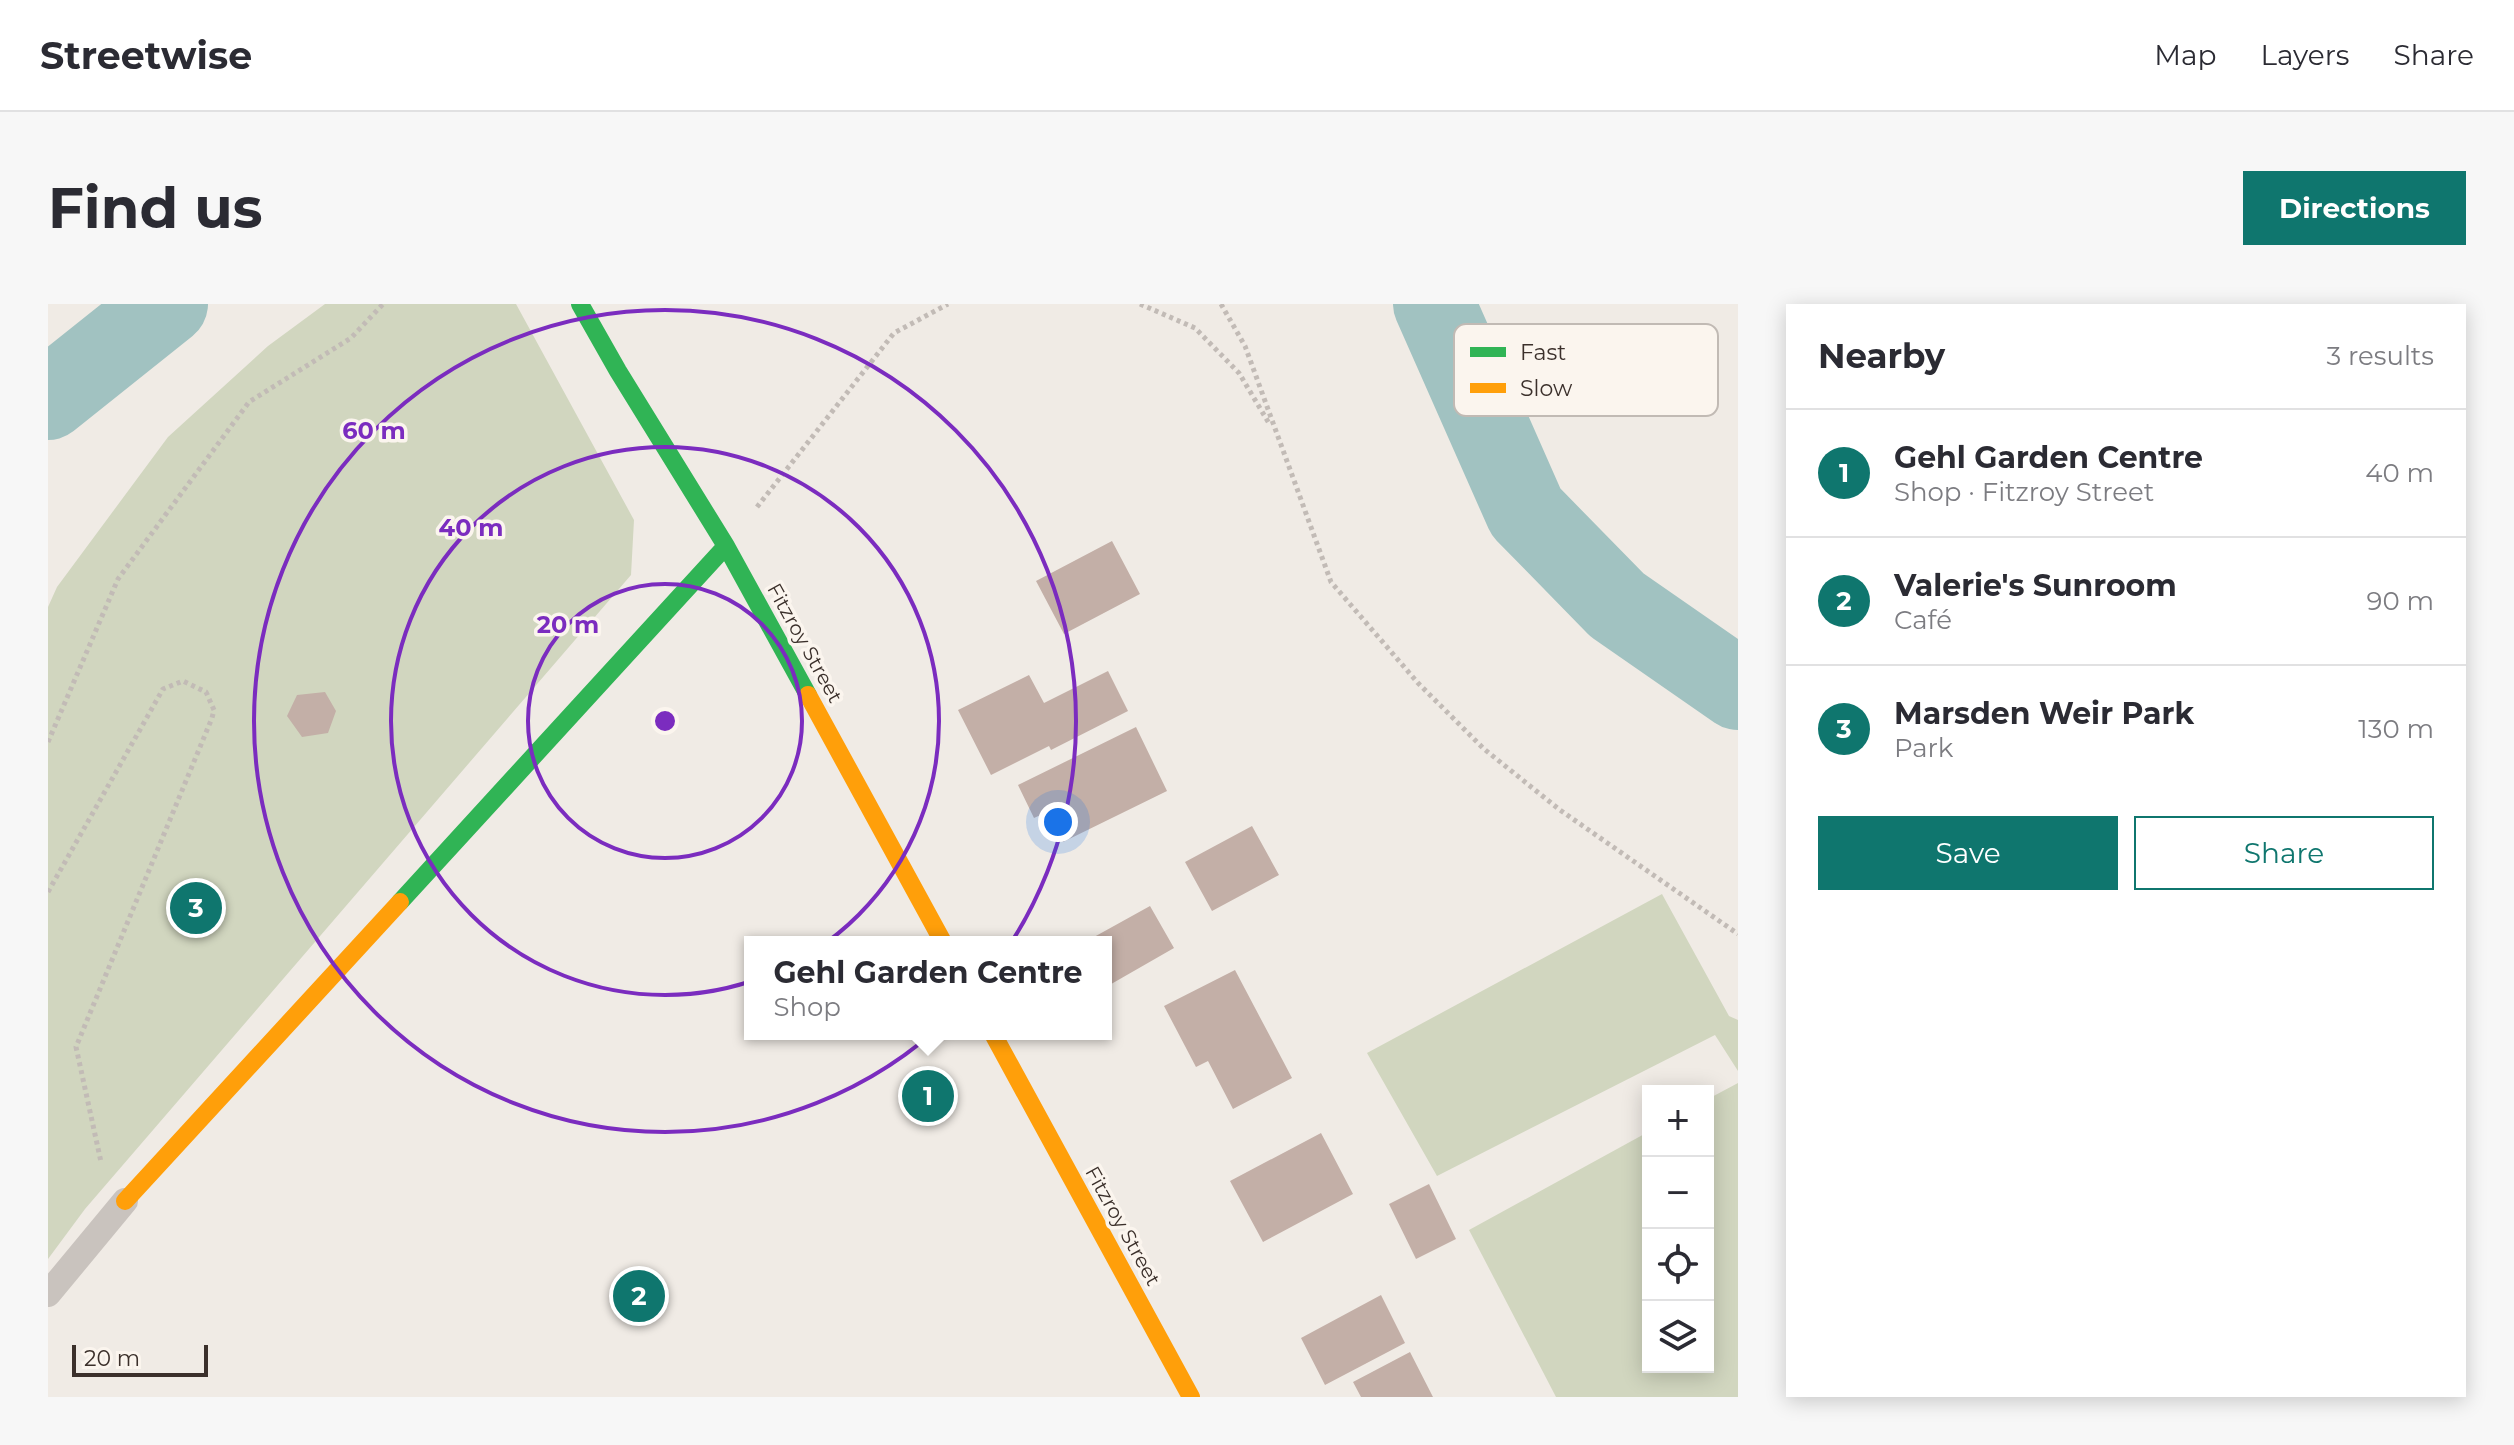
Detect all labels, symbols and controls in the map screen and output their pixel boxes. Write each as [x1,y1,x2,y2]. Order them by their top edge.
text: Streetwise [40,32,252,79]
text: Map [2154,38,2217,72]
text: Layers [2261,38,2350,72]
text: Share [2394,38,2474,72]
button: Directions [2243,171,2466,245]
text: Find us [48,174,262,242]
legend [1454,324,1718,416]
text: Nearby [1818,335,1945,377]
text: Fast [1520,339,1566,366]
text: 3 results [2327,340,2434,372]
text: Slow [1520,375,1573,402]
text: 60 m [342,416,406,445]
text: Gehl Garden Centre [1894,439,2203,476]
text: 1 [1839,457,1849,489]
text: 40 m [2365,457,2434,489]
text: Shop · Fitzroy Street [1894,476,2154,508]
text: 40 m [439,513,503,542]
text: Valerie's Sunroom [1894,567,2177,604]
street label: Fitzroy Street [762,579,848,707]
text: 2 [1836,585,1852,617]
text: 90 m [2367,585,2434,617]
text: Café [1894,604,1952,636]
text: 20 m [537,610,599,639]
text: Marsden Weir Park [1894,695,2194,732]
centre of rings [651,707,679,735]
text: 3 [1836,713,1852,745]
text: 130 m [2358,713,2434,745]
text: Park [1894,732,1953,764]
your location [1038,802,1078,842]
button: Save [1818,816,2118,890]
button: Share [2134,816,2434,890]
pin: 3 [170,878,222,938]
popup [744,936,1112,1040]
text: Gehl Garden Centre [773,954,1083,991]
text: Shop [773,991,841,1023]
pin: 1 [902,1066,954,1126]
map controls [1642,1085,1714,1373]
button: + [1642,1085,1714,1157]
button: − [1642,1157,1714,1229]
street label: Fitzroy Street [1080,1162,1166,1290]
button: locate [1642,1229,1714,1301]
pin: 2 [613,1266,665,1326]
button: layers [1642,1301,1714,1373]
scale bar [72,1341,208,1377]
text: 20 m [84,1345,140,1372]

